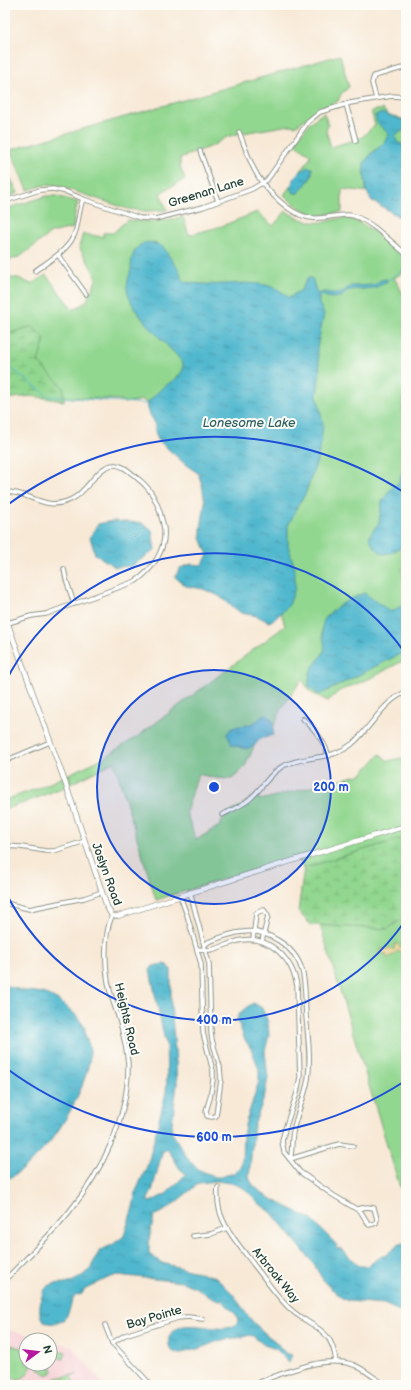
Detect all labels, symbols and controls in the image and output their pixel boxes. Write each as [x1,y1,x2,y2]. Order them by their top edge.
street label: Greenan Lane [167,174,246,211]
water label: Lonesome Lake [202,415,296,431]
centre of rings [207,780,221,794]
text: 200 m [313,780,349,795]
street label: Joslyn Road [88,841,125,908]
street label: Heights Road [111,981,142,1057]
text: 400 m [196,1013,232,1028]
text: 600 m [196,1130,232,1145]
street label: Arbroak Way [249,1244,303,1307]
street label: Bay Pointe [125,1302,184,1333]
north arrow [18,1332,58,1372]
text: N [40,1344,55,1355]

